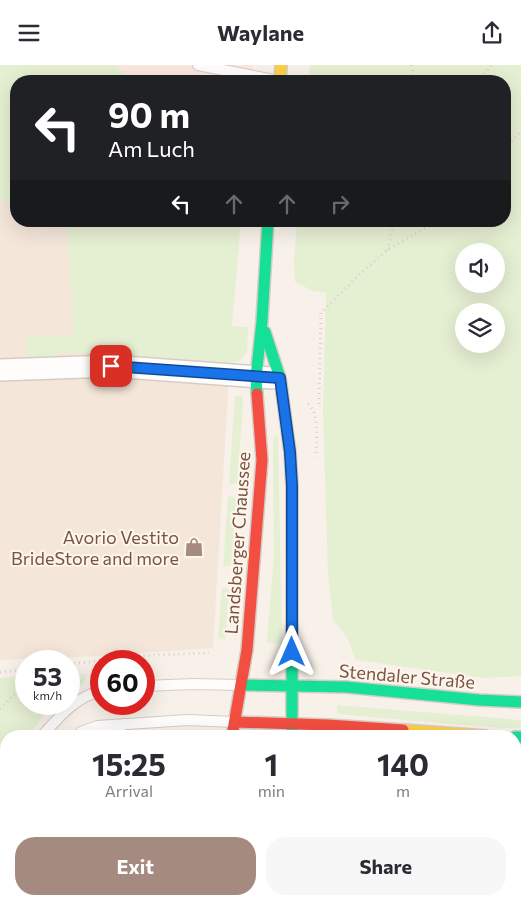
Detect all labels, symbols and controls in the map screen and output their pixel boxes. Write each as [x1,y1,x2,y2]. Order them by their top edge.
icon: menu [15,19,43,47]
text: Waylane [217,19,304,46]
icon: share [478,19,506,47]
text: 90 m [108,92,190,135]
icon: left [25,95,90,160]
text: Am Luch [108,135,195,162]
icon: left [167,190,195,218]
icon: ahead [220,190,248,218]
icon: ahead [273,190,301,218]
icon: right [326,190,354,218]
map controls [455,243,505,353]
button: sound [455,243,505,293]
button: layers [455,303,505,353]
pin [90,345,132,387]
icon: arrive [97,352,125,380]
street label: Landsberger Chaussee [220,451,254,635]
place label: Avorio Vestito BrideStore and more [11,526,179,569]
shop icon: Avorio Vestito BrideStore and more [183,536,205,558]
position arrow [265,625,317,677]
speed limit sign: 60 [90,650,155,715]
street label: Stendaler Straße [338,659,476,693]
text: 53 [33,661,62,691]
text: km/h [33,688,62,702]
text: 15:25 [92,745,166,782]
text: 1 [265,745,278,782]
text: 140 [377,745,429,782]
text: Arrival [105,781,153,800]
text: min [258,781,285,800]
text: m [396,781,410,800]
button: Exit [15,837,256,895]
button: Share [266,837,506,895]

